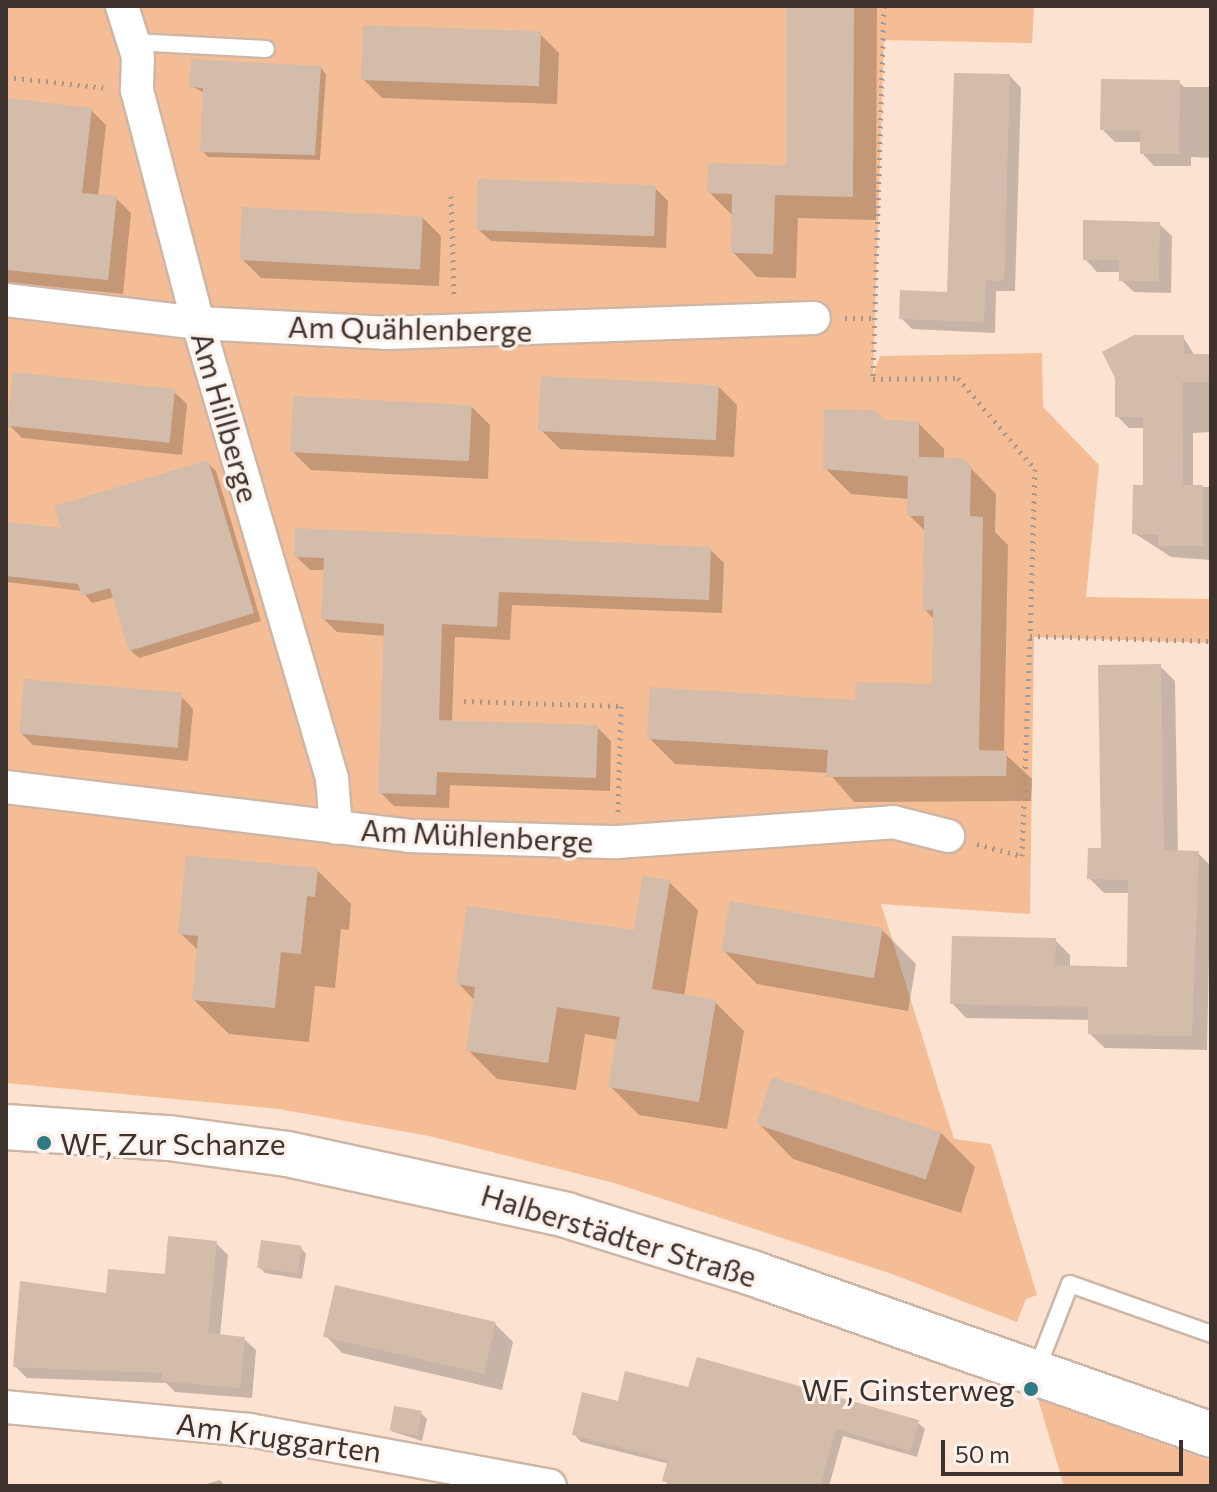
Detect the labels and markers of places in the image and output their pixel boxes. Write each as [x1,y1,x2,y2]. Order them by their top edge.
place label: WF, Zur Schanze [60,1125,286,1161]
marker: WF, Zur Schanze [35,1134,53,1152]
place label: WF, Ginsterweg [801,1371,1015,1407]
marker: WF, Ginsterweg [1022,1380,1040,1398]

